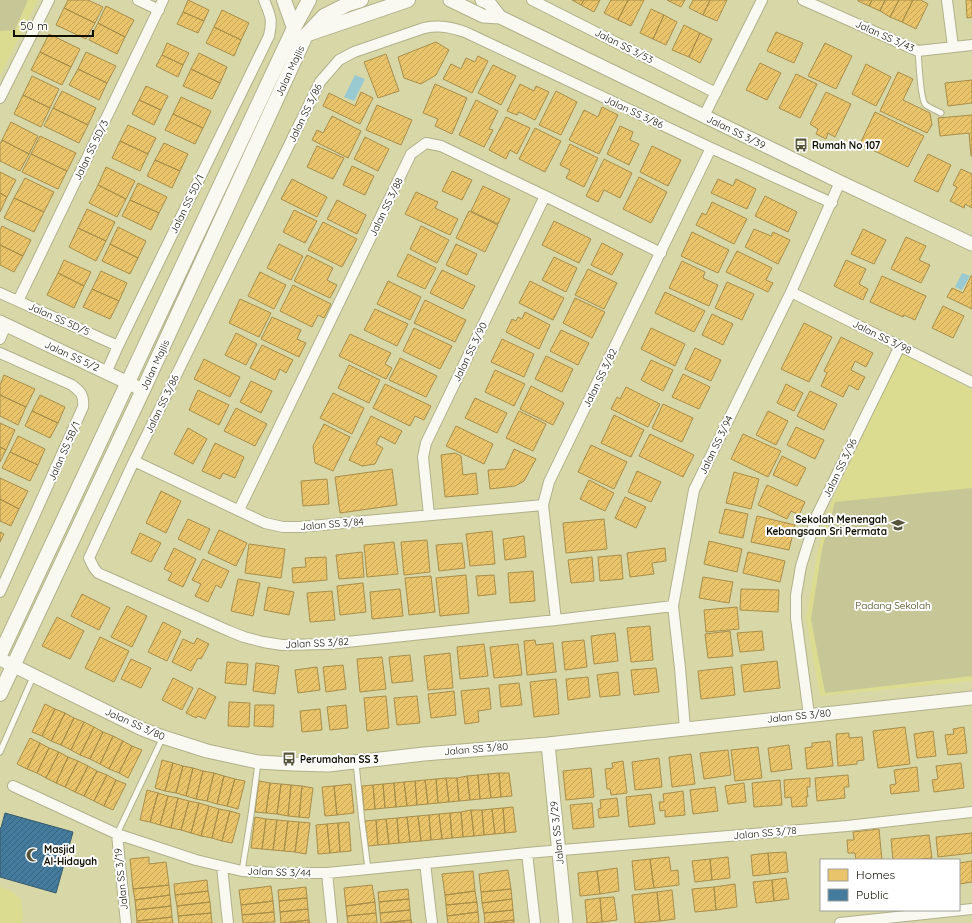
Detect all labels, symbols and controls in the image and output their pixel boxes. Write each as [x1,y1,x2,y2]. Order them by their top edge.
scale bar [14,12,93,38]
street label: Jalan SS 3/43 [853,17,917,55]
text: 50 m [20,18,48,33]
street label: Jalan SS 3/53 [593,26,655,66]
street label: Jalan Majlis [273,43,308,99]
street label: Jalan SS 3/86 [285,81,325,145]
street label: Jalan SS 3/86 [602,93,666,132]
street label: Jalan SS 3/39 [704,112,768,152]
street label: Jalan SS 5D/3 [71,118,111,182]
bus stop icon: Rumah No 107 [793,137,809,153]
place label: Rumah No 107 [812,139,881,152]
street label: Jalan SS 5D/1 [167,172,207,236]
street label: Jalan SS 3/88 [366,175,406,239]
street label: Jalan SS 5D/5 [26,300,92,338]
street label: Jalan SS 3/98 [850,317,914,357]
street label: Jalan SS 3/90 [450,320,490,384]
street label: Jalan Majlis [138,337,173,393]
street label: Jalan SS 5/2 [43,338,102,375]
street label: Jalan SS 3/82 [580,346,620,410]
street label: Jalan SS 3/86 [142,372,182,436]
street label: Jalan SS 3/94 [696,413,736,477]
street label: Jalan SS 5B/1 [45,419,83,483]
street label: Jalan SS 3/96 [820,436,860,500]
place label: Sekolah Menengah Kebangsaan Sri Permata [766,513,887,538]
street label: Jalan SS 3/84 [300,515,364,533]
school or university icon: Sekolah Menengah Kebangsaan Sri Permata [890,517,906,533]
park label: Padang Sekolah [855,599,931,612]
street label: Jalan SS 3/82 [285,635,350,651]
street label: Jalan SS 3/80 [103,705,167,743]
street label: Jalan SS 3/80 [766,706,832,726]
street label: Jalan SS 3/80 [443,740,509,758]
bus stop icon: Perumahan SS 3 [281,751,297,767]
place label: Perumahan SS 3 [300,753,379,766]
street label: Jalan SS 3/29 [547,800,567,866]
street label: Jalan SS 3/78 [733,824,797,842]
place label: Masjid Al-Hidayah [44,843,97,868]
mosque icon: Masjid Al-Hidayah [25,847,41,863]
street label: Jalan SS 3/19 [111,847,131,911]
legend [820,859,960,911]
street label: Jalan SS 3/44 [247,864,311,880]
text: Homes [856,867,896,882]
text: Public [856,887,889,902]

